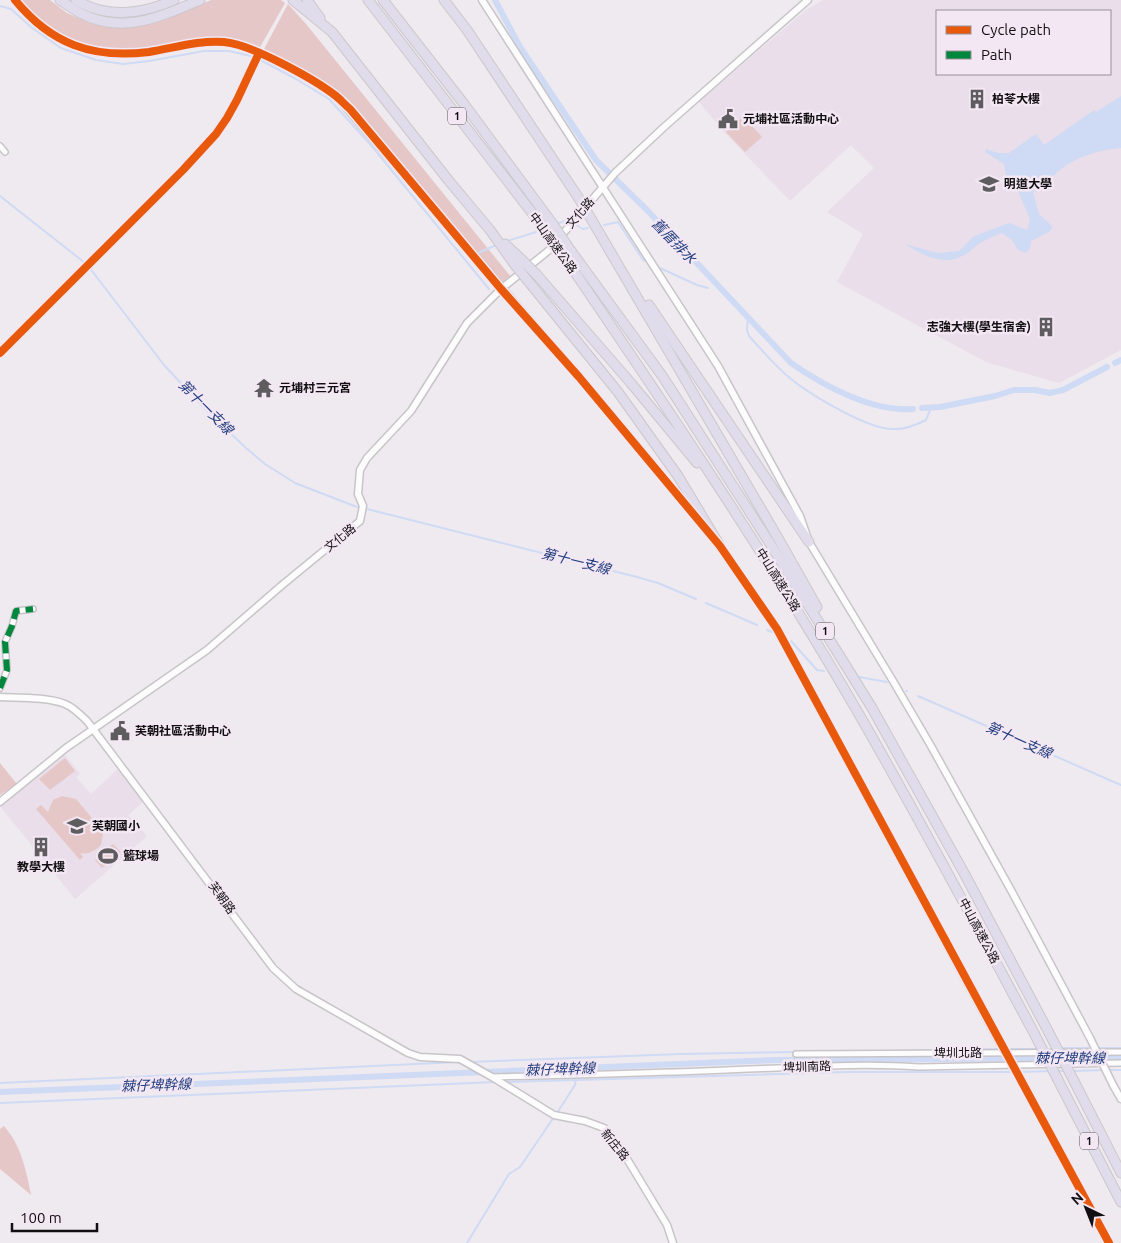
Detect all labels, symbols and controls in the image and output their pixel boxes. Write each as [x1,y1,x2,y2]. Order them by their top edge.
legend [936,10,1111,75]
text: Cycle path [981,21,1051,38]
text: Path [981,46,1012,63]
building icon: 柏苓大樓 [966,88,988,110]
place label: 柏苓大樓 [992,92,1040,105]
road number: 1 [448,108,466,124]
public building icon: 元埔社區活動中心 [717,108,739,130]
place label: 元埔社區活動中心 [743,112,839,125]
school or university icon: 明道大學 [978,173,1000,195]
place label: 明道大學 [1004,177,1052,190]
street label: 文化路 [563,195,596,231]
street label: 中山高速公路 [527,210,580,276]
water label: 舊厝排水 [649,215,700,267]
building icon: 志強大樓(學生宿舍) [1035,316,1057,338]
place label: 志強大樓(學生宿舍) [927,320,1031,334]
water label: 第十一支線 [176,377,238,439]
temple icon: 元埔村三元宮 [253,377,275,399]
place label: 元埔村三元宮 [279,381,351,394]
street label: 文化路 [322,521,358,554]
water label: 第十一支線 [540,545,614,578]
street label: 中山高速公路 [754,546,803,614]
road number: 1 [816,622,834,640]
water label: 第十一支線 [984,718,1056,762]
public building icon: 芙朝社區活動中心 [109,720,131,742]
place label: 芙朝社區活動中心 [135,724,231,737]
school or university icon: 芙朝國小 [66,815,88,837]
place label: 芙朝國小 [92,819,140,832]
building icon: 教學大樓 [30,836,52,858]
sports icon: 籃球場 [97,845,119,867]
place label: 籃球場 [123,849,159,862]
place label: 教學大樓 [17,860,65,873]
street label: 芙朝路 [207,879,238,916]
street label: 中山高速公路 [957,896,1002,966]
street label: 埤圳北路 [934,1046,982,1059]
water label: 棘仔埤幹線 [1035,1050,1107,1066]
street label: 埤圳南路 [783,1059,831,1074]
water label: 棘仔埤幹線 [525,1060,597,1078]
water label: 棘仔埤幹線 [121,1076,193,1094]
street label: 新庄路 [599,1127,632,1163]
road number: 1 [1080,1132,1098,1150]
north arrow [1061,1183,1111,1233]
text: N [1068,1189,1086,1208]
scale bar [12,1200,98,1232]
text: 100 m [20,1209,62,1226]

